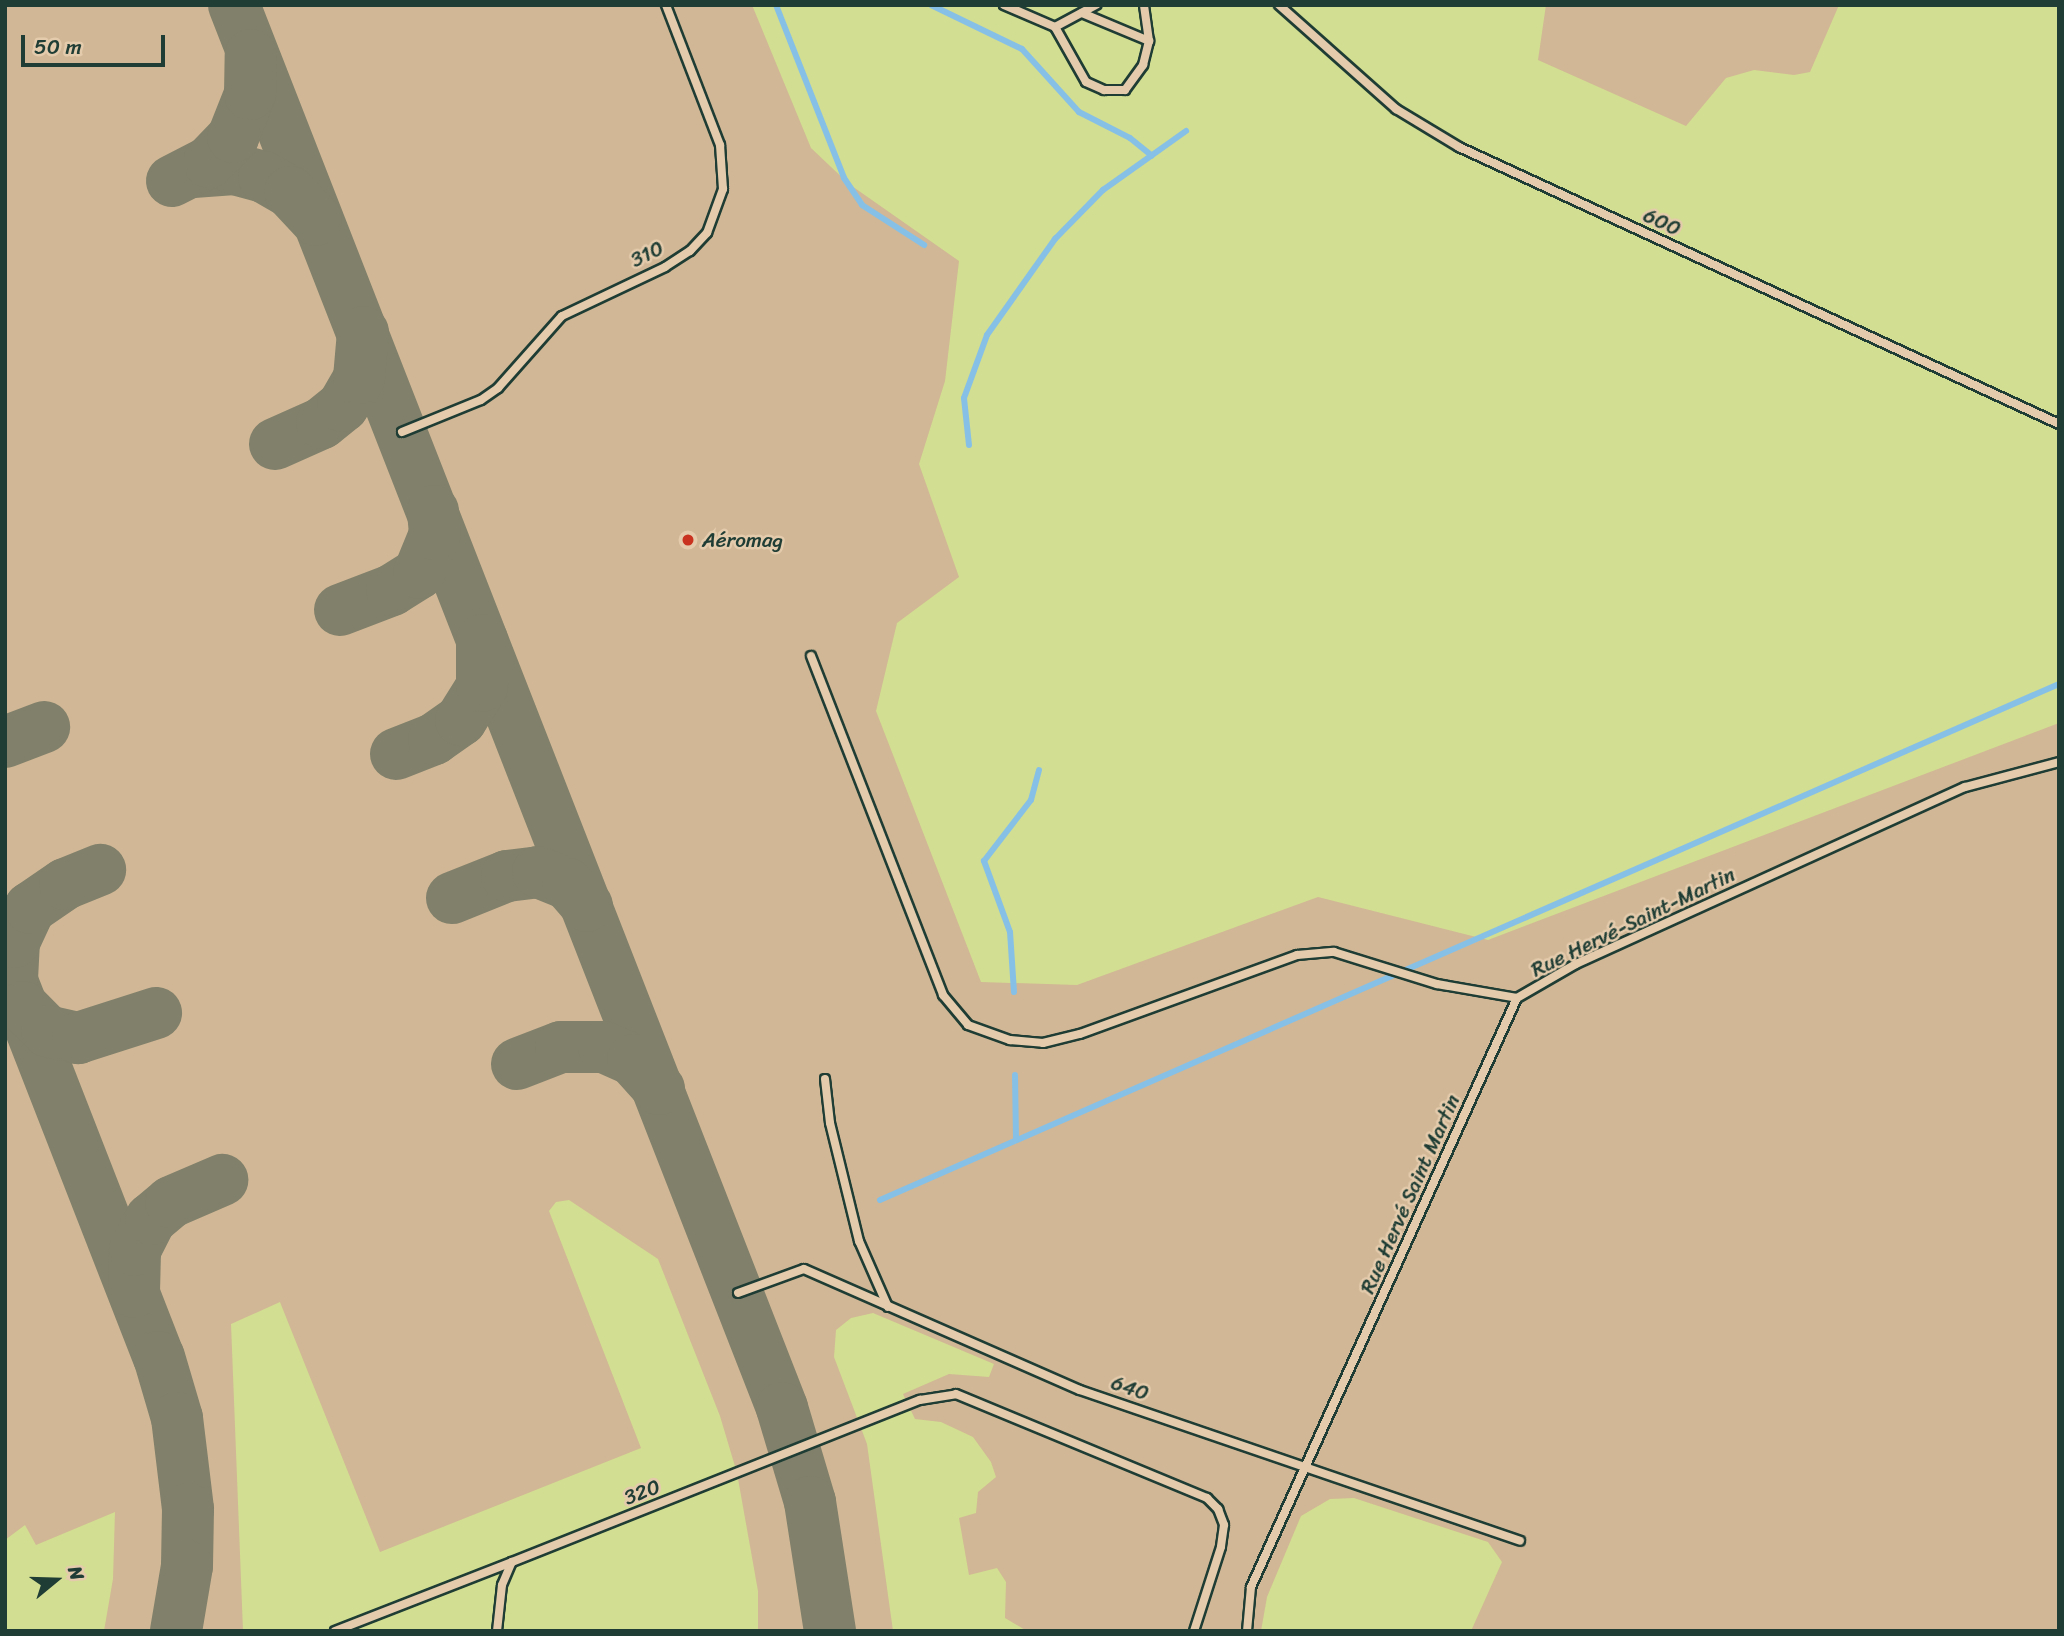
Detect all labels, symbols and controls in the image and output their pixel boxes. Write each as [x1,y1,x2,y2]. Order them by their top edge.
scale bar [24,21,168,65]
text: 50 m [34,28,82,66]
street label: 600 [1639,202,1685,242]
street label: 310 [626,235,668,273]
place label: Aéromag [702,527,783,553]
marker: Aéromag [680,532,696,548]
street label: Rue Hervé-Saint-Martin [1526,861,1740,983]
street label: Rue Hervé Saint Martin [1354,1089,1466,1299]
street label: 640 [1108,1370,1152,1406]
street label: 320 [620,1474,664,1510]
north arrow [21,1545,91,1615]
text: N [59,1561,94,1585]

